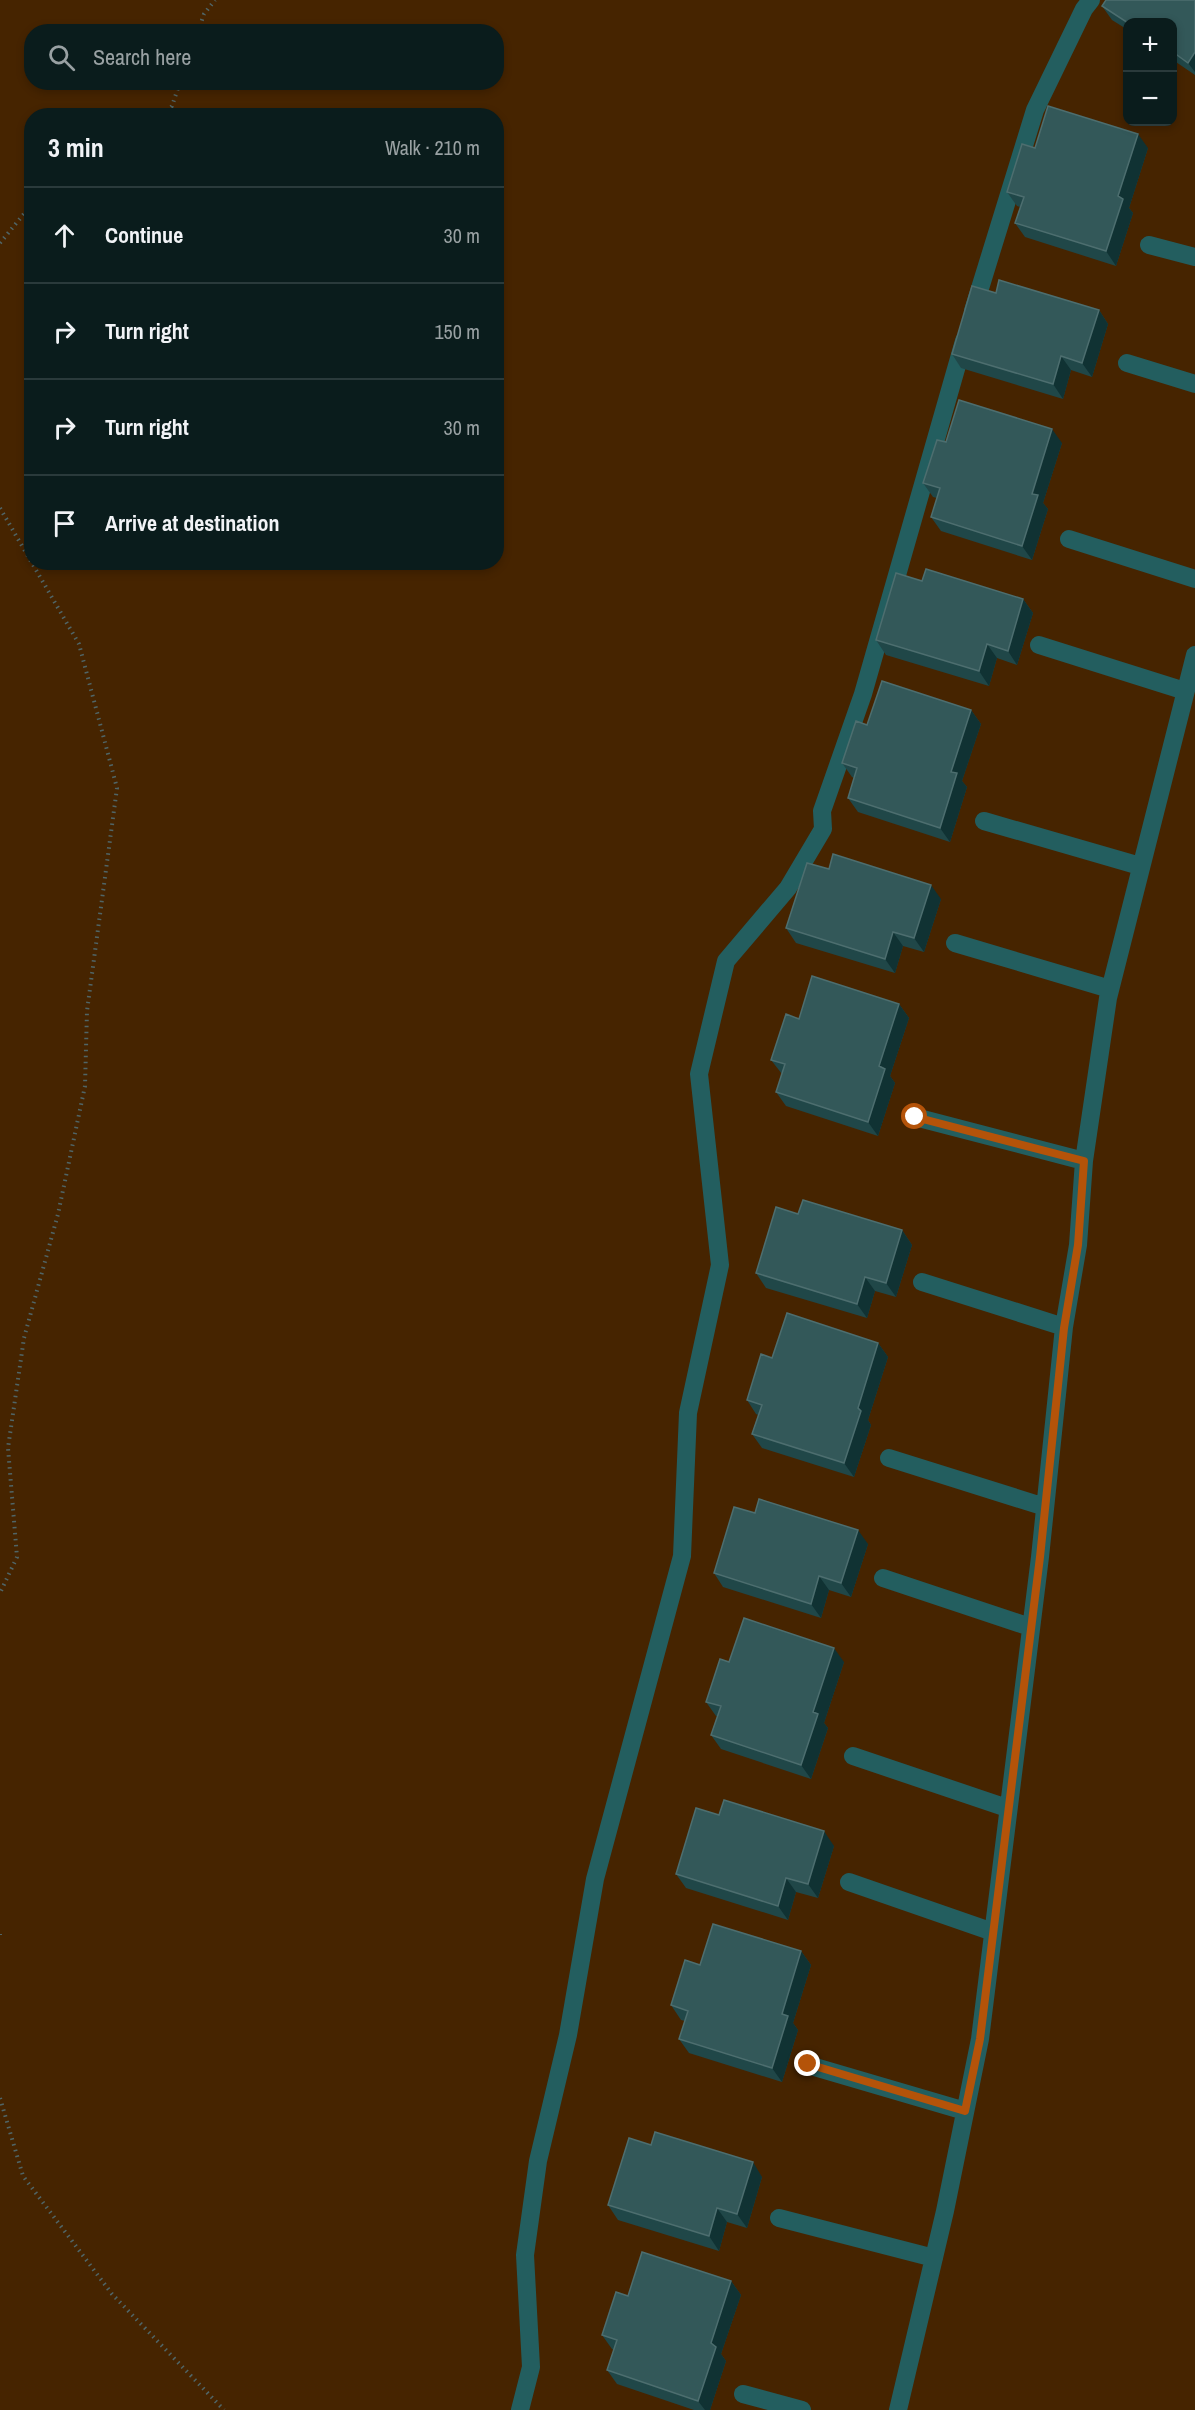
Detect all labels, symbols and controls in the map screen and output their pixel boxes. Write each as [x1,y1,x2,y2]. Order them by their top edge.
map controls [1123,18,1177,126]
button: + [1123,18,1177,72]
search box [24,24,504,90]
icon: search [45,41,78,74]
text: Search here [93,42,191,72]
button: − [1123,72,1177,126]
text: 3 min [48,130,104,165]
text: Walk · 210 m [385,134,480,161]
icon: ahead [48,219,81,252]
text: Continue [105,220,183,250]
text: 30 m [444,222,480,249]
icon: right [48,315,81,348]
text: Turn right [105,316,189,346]
text: 150 m [434,318,480,345]
icon: right [48,411,81,444]
text: Turn right [105,412,189,442]
text: 30 m [444,414,480,441]
icon: arrive [48,507,81,540]
text: Arrive at destination [105,508,279,538]
route start [901,1103,927,1129]
route end [794,2050,820,2076]

